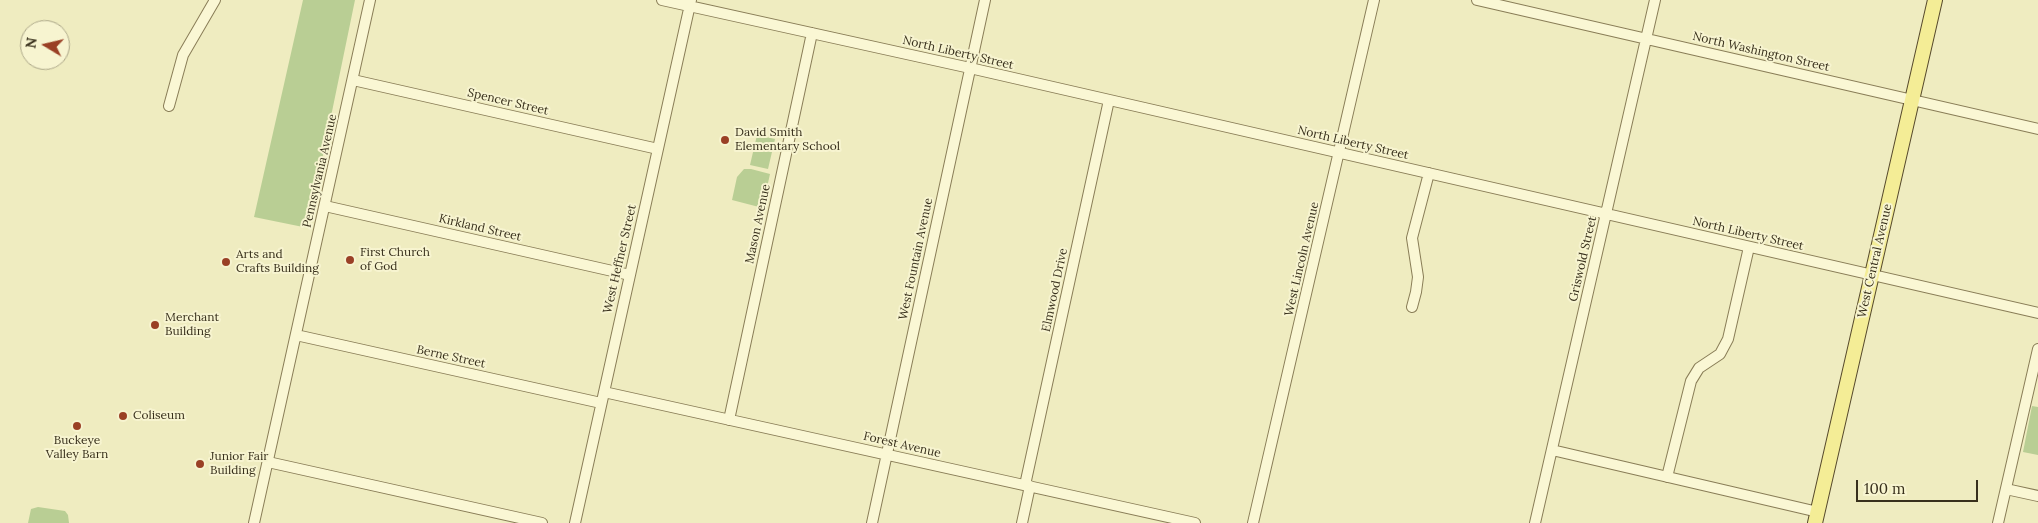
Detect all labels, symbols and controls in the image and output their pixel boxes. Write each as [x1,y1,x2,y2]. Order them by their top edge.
north arrow [20,20,70,70]
street label: North Washington Street [1691,29,1831,75]
street label: North Liberty Street [901,33,1015,73]
text: N [21,36,41,50]
street label: Spencer Street [466,86,550,118]
street label: Pennsylvania Avenue [300,113,340,229]
street label: North Liberty Street [1296,123,1410,163]
place label: David Smith Elementary School [735,126,840,154]
marker: David Smith Elementary School [719,134,731,146]
street label: Mason Avenue [743,183,773,265]
street label: West Fountain Avenue [896,197,936,321]
street label: West Lincoln Avenue [1282,201,1322,317]
street label: West Heffner Street [600,203,640,315]
street label: West Central Avenue [1855,203,1895,319]
street label: Kirkland Street [437,212,523,244]
street label: North Liberty Street [1691,214,1805,254]
street label: Griswold Street [1566,215,1600,303]
place label: First Church of God [360,246,430,274]
street label: Elmwood Drive [1039,247,1071,333]
place label: Arts and Crafts Building [236,248,319,276]
marker: First Church of God [344,254,356,266]
marker: Arts and Crafts Building [220,256,232,268]
place label: Merchant Building [165,311,219,339]
marker: Merchant Building [149,319,161,331]
street label: Berne Street [415,343,487,371]
place label: Coliseum [133,409,185,423]
marker: Coliseum [117,410,129,422]
marker: Buckeye Valley Barn [71,420,83,432]
street label: Forest Avenue [862,429,942,461]
place label: Buckeye Valley Barn [46,434,108,462]
place label: Junior Fair Building [210,450,269,478]
marker: Junior Fair Building [194,458,206,470]
scale bar [1858,470,1980,502]
text: 100 m [1864,479,1905,498]

